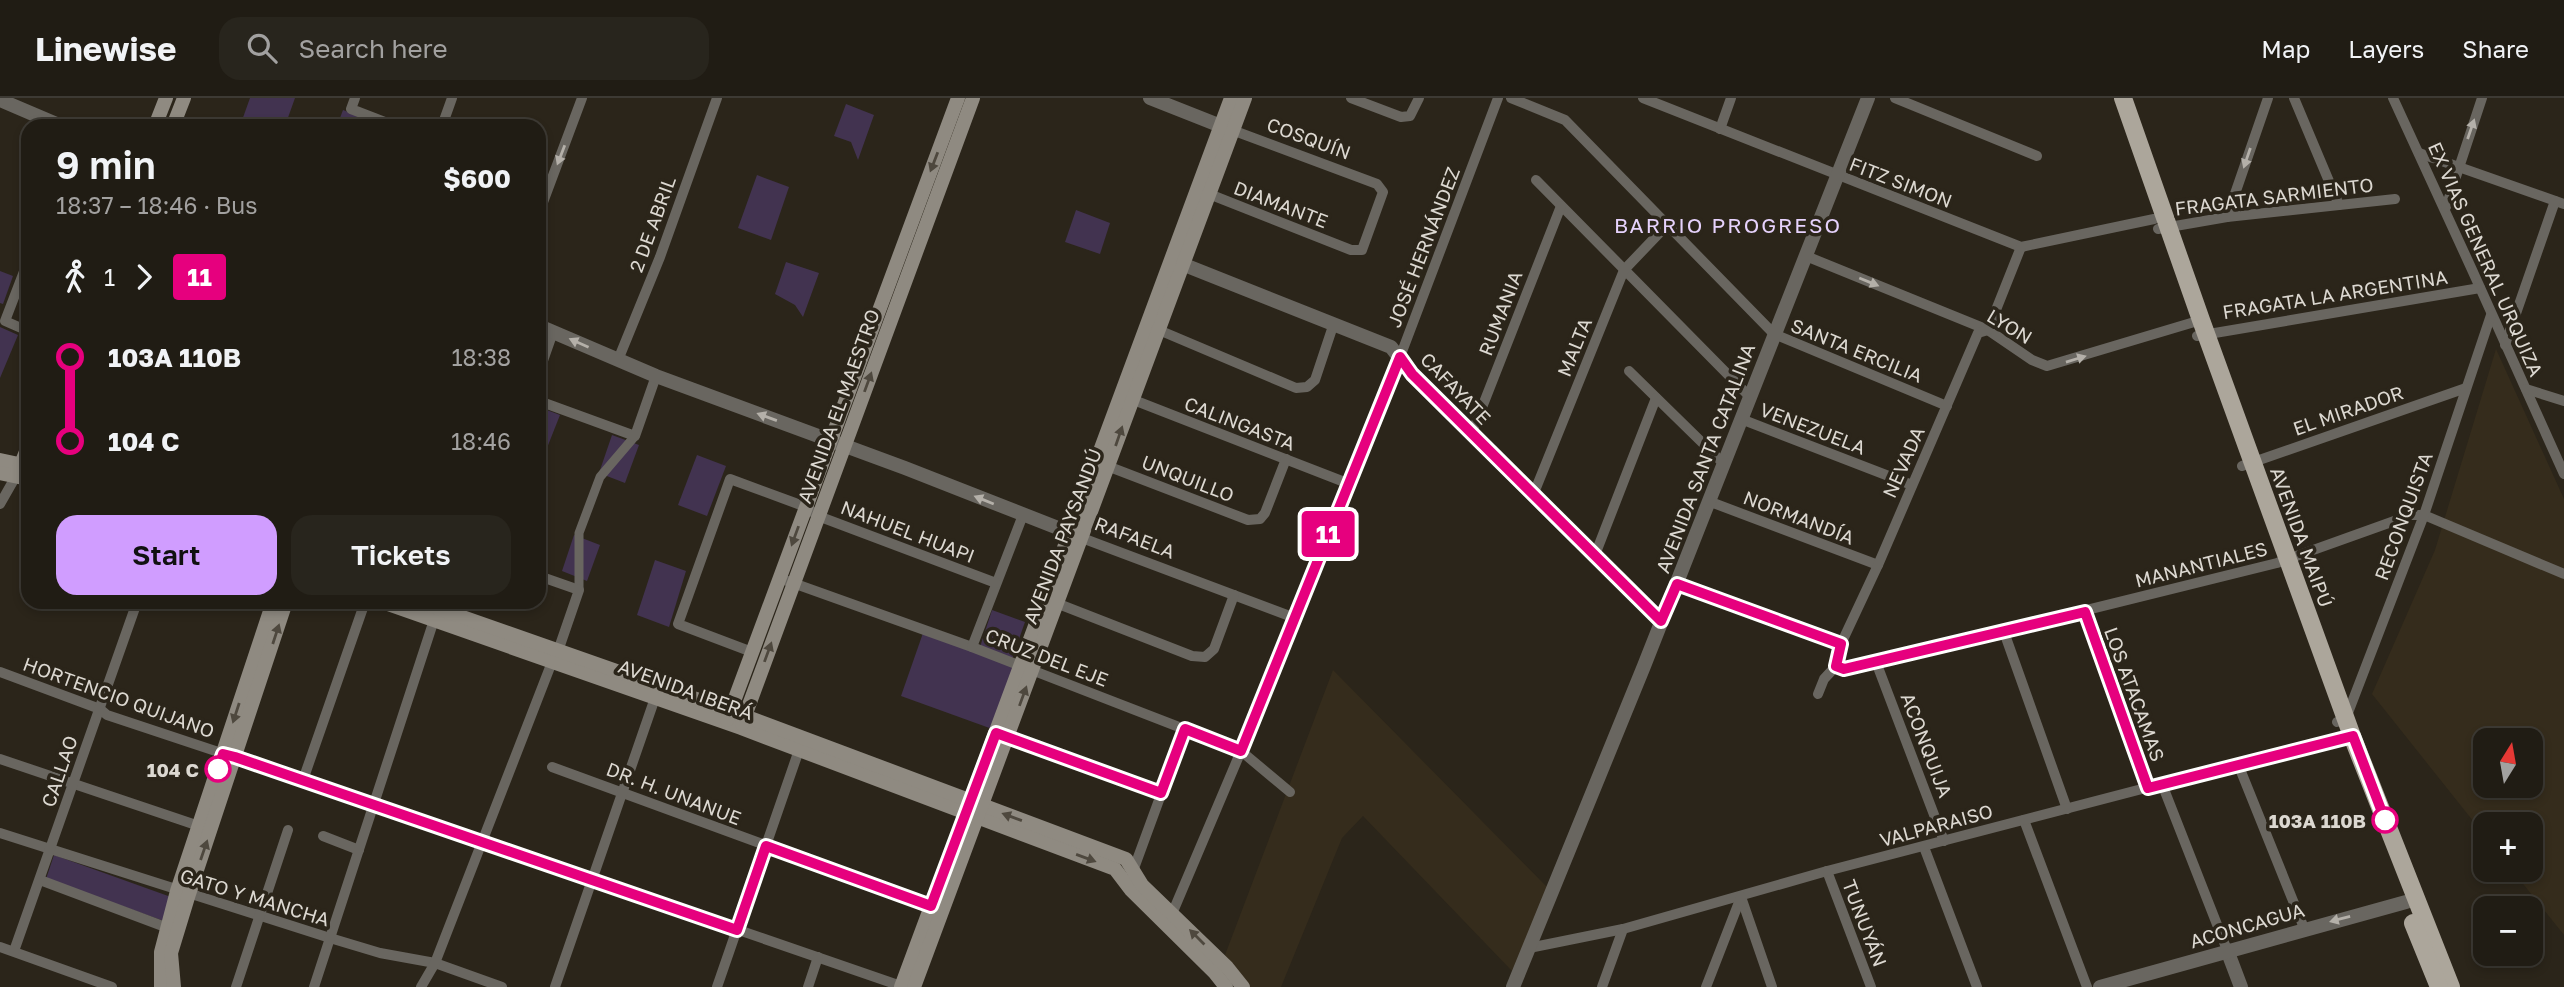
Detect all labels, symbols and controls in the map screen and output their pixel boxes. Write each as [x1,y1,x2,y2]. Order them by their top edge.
search box [219,17,709,80]
text: Linewise [35,29,177,68]
icon: search [243,29,281,67]
text: Search here [299,33,448,64]
text: Map [2261,34,2310,63]
text: Layers [2348,34,2424,63]
text: Share [2462,34,2529,63]
street label: COSQUÍN [1264,112,1354,164]
one-way arrow [2466,119,2477,140]
street label: EX VIAS GENERAL URQUIZA [2424,138,2548,380]
text: 9 min [56,142,156,187]
one-way arrow [555,145,566,166]
one-way arrow [2241,147,2252,168]
one-way arrow [928,151,939,172]
street label: FITZ SIMON [1846,152,1956,212]
text: $600 [443,163,511,194]
street label: JOSÉ HERNÁNDEZ [1382,164,1464,330]
street label: FRAGATA SARMIENTO [2173,172,2375,220]
street label: 2 DE ABRIL [624,173,680,275]
street label: DIAMANTE [1231,176,1331,232]
text: 18:37 – 18:46 · Bus [56,191,257,219]
district label: BARRIO PROGRESO [1614,212,1842,238]
icon: walk [56,258,94,296]
icon: forward [125,258,163,296]
text: 11 [187,262,212,291]
text: 1 [104,263,115,291]
street label: FRAGATA LA ARGENTINA [2221,265,2449,323]
street label: RUMANIA [1473,267,1527,359]
one-way arrow [1859,276,1880,287]
street label: LYON [1983,304,2037,348]
street label: AVENIDA EL MAESTRO [792,306,884,506]
street label: SANTA ERCILIA [1788,313,1926,387]
street label: MALTA [1552,314,1596,380]
one-way arrow [569,337,589,349]
street label: AVENIDA SANTA CATALINA [1651,340,1760,576]
text: 103A 110B [108,342,241,373]
text: 18:38 [451,343,511,371]
street label: CAFAYATE [1416,347,1496,429]
one-way arrow [2065,353,2086,364]
one-way arrow [862,371,873,392]
street label: EL MIRADOR [2290,380,2406,440]
street label: CALINGASTA [1181,391,1299,455]
street label: VENEZUELA [1757,397,1869,459]
one-way arrow [756,412,777,423]
street label: NEVADA [1877,423,1929,501]
text: 104 C [108,426,180,457]
one-way arrow [1114,426,1125,447]
text: 18:46 [451,427,511,455]
street label: AVENIDA PAYSANDÚ [1018,445,1106,627]
street label: RECONQUISTA [2369,449,2437,583]
street label: UNQUILLO [1139,450,1237,506]
street label: AVENIDA MAIPÚ [2266,464,2338,610]
street label: NORMANDÍA [1740,485,1858,549]
one-way arrow [973,494,994,505]
street label: NAHUEL HUAPI [838,495,978,567]
street label: RAFAELA [1092,511,1179,563]
line badge: 11 [1296,511,1360,557]
button: Start [56,515,277,595]
button: Tickets [291,515,511,595]
text: 11 [1316,519,1340,548]
one-way arrow [789,526,800,547]
street label: MANANTIALES [2132,536,2270,592]
street label: CRUZ DEL EJE [982,623,1112,691]
one-way arrow [271,624,281,645]
street label: LOS ATACAMAS [2100,624,2170,764]
one-way arrow [763,642,774,663]
street label: HORTENCIO QUIJANO [20,652,218,742]
street label: AVENIDA IBERÁ [615,654,757,724]
one-way arrow [1018,685,1029,706]
street label: ACONQUIJA [1896,689,1958,801]
one-way arrow [230,703,241,724]
north arrow [2473,728,2543,798]
map controls [2473,728,2543,966]
street label: CALLAO [36,732,82,810]
marker: 104 C [205,756,231,782]
street label: DR. H. UNANUE [603,757,745,829]
place label: 104 C [147,758,199,781]
street label: VALPARAISO [1877,799,1995,851]
marker: 103A 110B [2372,807,2398,833]
place label: 103A 110B [2269,809,2366,832]
one-way arrow [1001,811,1022,822]
button: + [2473,812,2543,882]
one-way arrow [199,840,209,861]
one-way arrow [1075,852,1096,863]
street label: GATO Y MANCHA [178,863,333,931]
street label: TUNUYÁN [1838,876,1892,970]
button: − [2473,896,2543,966]
street label: ACONCAGUA [2187,898,2307,952]
one-way arrow [2329,914,2351,925]
one-way arrow [1188,928,1205,945]

